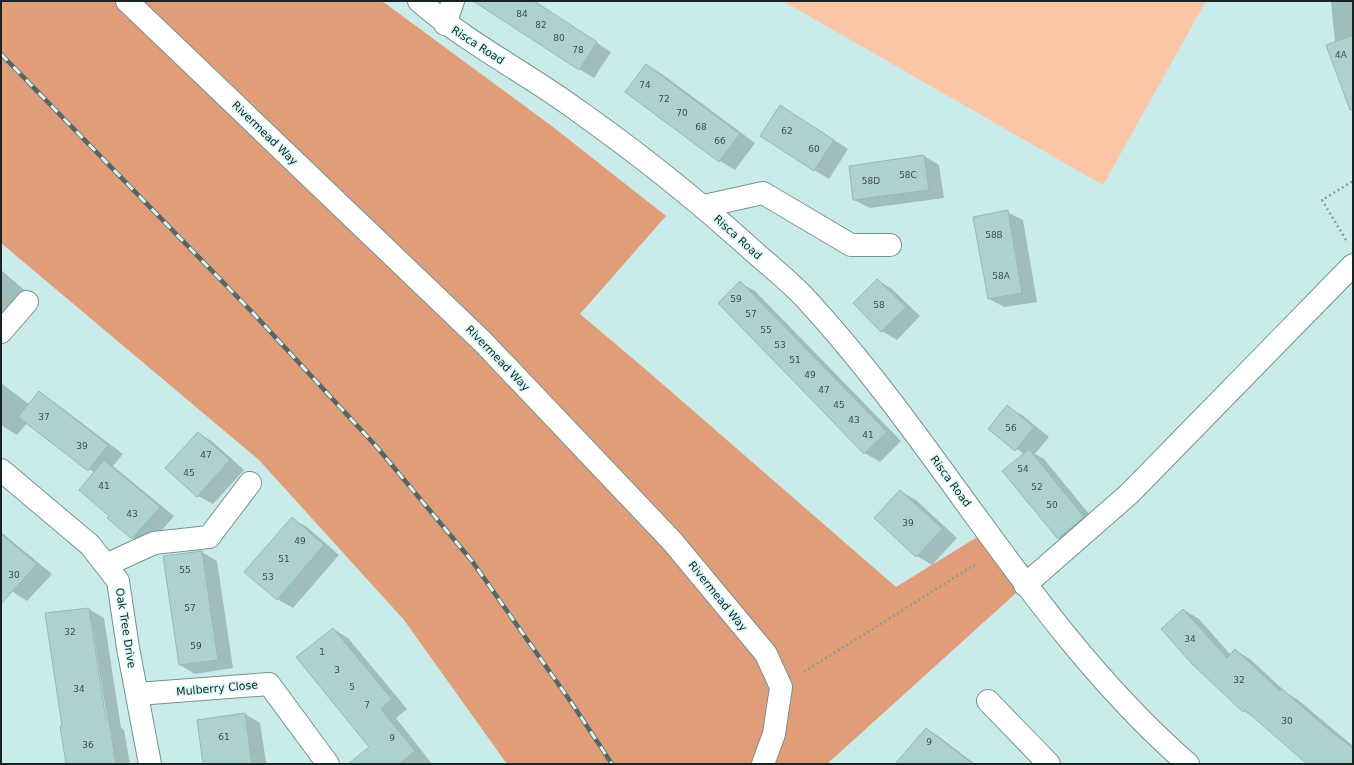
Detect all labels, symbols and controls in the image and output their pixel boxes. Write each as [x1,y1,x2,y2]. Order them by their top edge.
house number: 84 [516,9,528,19]
house number: 82 [535,20,547,30]
street label: Risca Road [449,24,507,67]
house number: 80 [553,33,565,43]
house number: 78 [572,45,584,55]
house number: 4A [1335,50,1348,60]
house number: 74 [639,80,651,90]
house number: 72 [658,94,670,104]
street label: Rivermead Way [229,99,301,168]
house number: 70 [676,108,688,118]
house number: 68 [695,122,707,132]
house number: 62 [781,126,793,136]
house number: 66 [714,136,726,146]
house number: 60 [808,144,820,154]
house number: 58C [899,170,917,180]
house number: 58D [862,176,880,186]
street label: Risca Road [711,212,764,262]
house number: 58B [985,230,1003,240]
house number: 58A [992,271,1011,281]
house number: 59 [730,294,742,304]
house number: 58 [873,300,885,310]
house number: 57 [745,309,757,319]
street label: Rivermead Way [463,323,533,394]
house number: 55 [760,325,772,335]
house number: 53 [774,340,786,350]
house number: 51 [789,355,801,365]
house number: 49 [804,370,816,380]
house number: 47 [818,385,830,395]
house number: 45 [833,400,845,410]
house number: 37 [38,412,50,422]
house number: 43 [848,415,860,425]
house number: 56 [1005,423,1017,433]
house number: 41 [862,430,874,440]
house number: 39 [76,441,88,451]
house number: 47 [200,450,212,460]
street label: Risca Road [928,453,974,510]
house number: 54 [1017,464,1029,474]
house number: 45 [183,468,195,478]
house number: 41 [98,481,110,491]
house number: 52 [1031,482,1043,492]
house number: 50 [1046,500,1058,510]
house number: 43 [126,509,138,519]
house number: 39 [902,518,914,528]
house number: 49 [294,536,306,546]
house number: 51 [278,554,290,564]
street label: Rivermead Way [685,559,750,634]
house number: 55 [179,565,191,575]
house number: 30 [8,570,20,580]
house number: 53 [262,572,274,582]
street label: Oak Tree Drive [113,587,138,669]
house number: 57 [184,603,196,613]
house number: 32 [64,627,76,637]
house number: 34 [1184,634,1196,644]
house number: 59 [190,641,202,651]
house number: 1 [319,647,325,657]
house number: 3 [334,665,340,675]
house number: 32 [1233,675,1245,685]
street label: Mulberry Close [176,678,259,699]
house number: 5 [349,682,355,692]
house number: 34 [73,684,85,694]
house number: 7 [364,700,370,710]
house number: 30 [1281,716,1293,726]
house number: 61 [218,732,230,742]
house number: 9 [389,733,395,743]
house number: 9 [926,737,932,747]
house number: 36 [82,740,94,750]

